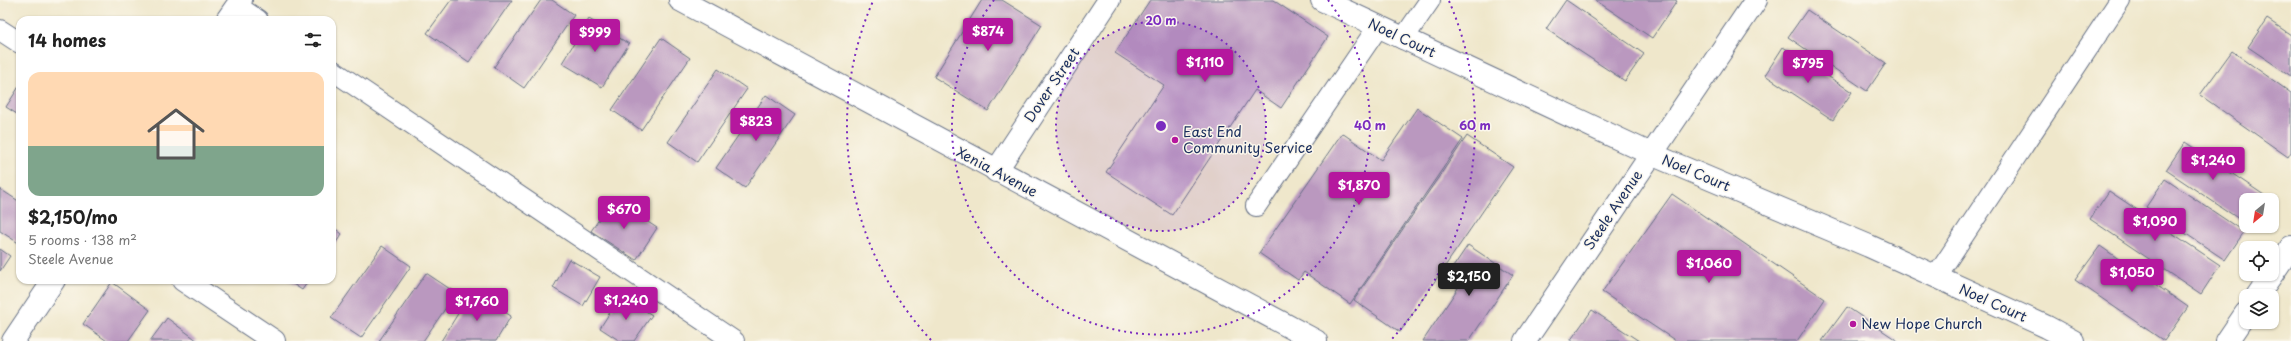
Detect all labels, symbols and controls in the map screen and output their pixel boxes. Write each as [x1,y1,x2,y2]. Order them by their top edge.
text: 20 m [1145,11,1177,29]
street label: Noel Court [1365,13,1440,62]
pin: $874 [964,18,1012,52]
pin: $999 [571,19,619,53]
text: $874 [972,21,1004,40]
text: $999 [579,22,611,41]
text: 14 homes [28,27,106,53]
icon: filters [302,29,324,51]
street label: Dover Street [1019,43,1085,126]
pin: $1,110 [1172,49,1238,83]
pin: $795 [1784,50,1832,84]
text: $1,110 [1186,52,1224,71]
text: $795 [1792,53,1824,72]
icon: home [140,98,212,170]
pin: $823 [732,108,780,142]
text: $823 [739,111,773,130]
text: 40 m [1354,116,1386,134]
text: 60 m [1459,116,1491,134]
centre of rings [1154,119,1168,133]
place label: East End Community Service [1183,121,1313,158]
marker: East End Community Service [1170,135,1180,145]
street label: Xenia Avenue [953,141,1042,202]
pin: $1,240 [2180,147,2246,181]
street label: Noel Court [1659,149,1734,196]
text: $1,240 [2191,150,2235,169]
street label: Steele Avenue [1578,165,1647,254]
pin: $1,870 [1326,172,1392,206]
text: $1,870 [1338,175,1380,194]
north arrow [2239,193,2279,233]
map controls [2239,193,2279,329]
pin: $670 [600,196,648,230]
text: $670 [607,199,641,218]
text: $2,150/mo [28,204,117,230]
pin: $1,090 [2122,208,2188,242]
text: $1,090 [2133,211,2177,230]
text: 5 rooms · 138 m² [28,230,137,249]
button: locate [2239,241,2279,281]
text: Steele Avenue [28,249,114,268]
pin: $1,060 [1676,250,1742,284]
text: $1,060 [1686,253,1732,272]
pin: $1,050 [2099,259,2165,293]
text: $1,050 [2110,262,2154,281]
pin: $2,150 [1436,263,1502,297]
text: $2,150 [1447,266,1491,285]
street label: Noel Court [1956,278,2031,327]
pin: $1,240 [593,287,659,321]
pin: $1,760 [444,288,510,322]
button: layers [2239,289,2279,329]
text: $1,240 [604,290,648,309]
text: $1,760 [455,291,499,310]
place label: New Hope Church [1861,313,1982,334]
marker: New Hope Church [1848,319,1858,329]

